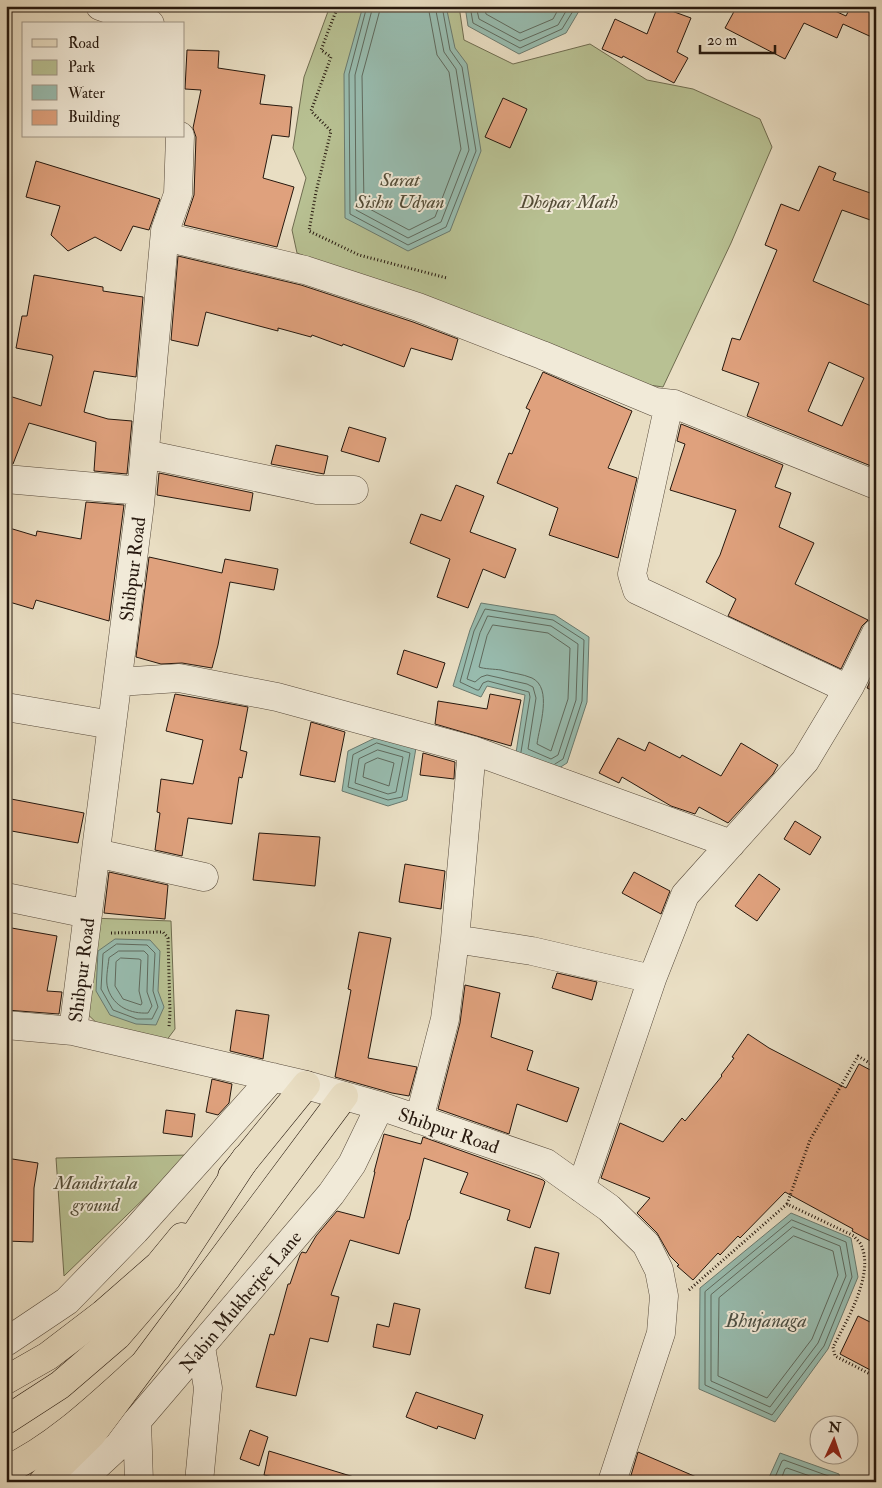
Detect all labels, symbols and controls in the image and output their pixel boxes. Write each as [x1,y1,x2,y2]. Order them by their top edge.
legend [22,22,185,138]
scale bar [700,22,774,54]
text: 20 m [707,31,737,50]
text: Road [68,34,100,53]
text: Park [68,58,95,77]
text: Water [67,84,105,103]
text: Building [68,108,120,127]
park label: Sarat Sishu Udyan [354,168,445,214]
park label: Dhopar Math [519,190,618,214]
street label: Shibpur Road [115,515,152,623]
street label: Shibpur Road [64,916,101,1024]
street label: Shibpur Road [395,1103,503,1161]
park label: Mandirtala ground [53,1171,138,1217]
street label: Nabin Mukherjee Lane [174,1226,307,1378]
water label: Bhujanaga [724,1308,807,1333]
north arrow [810,1416,860,1466]
text: N [827,1419,842,1436]

